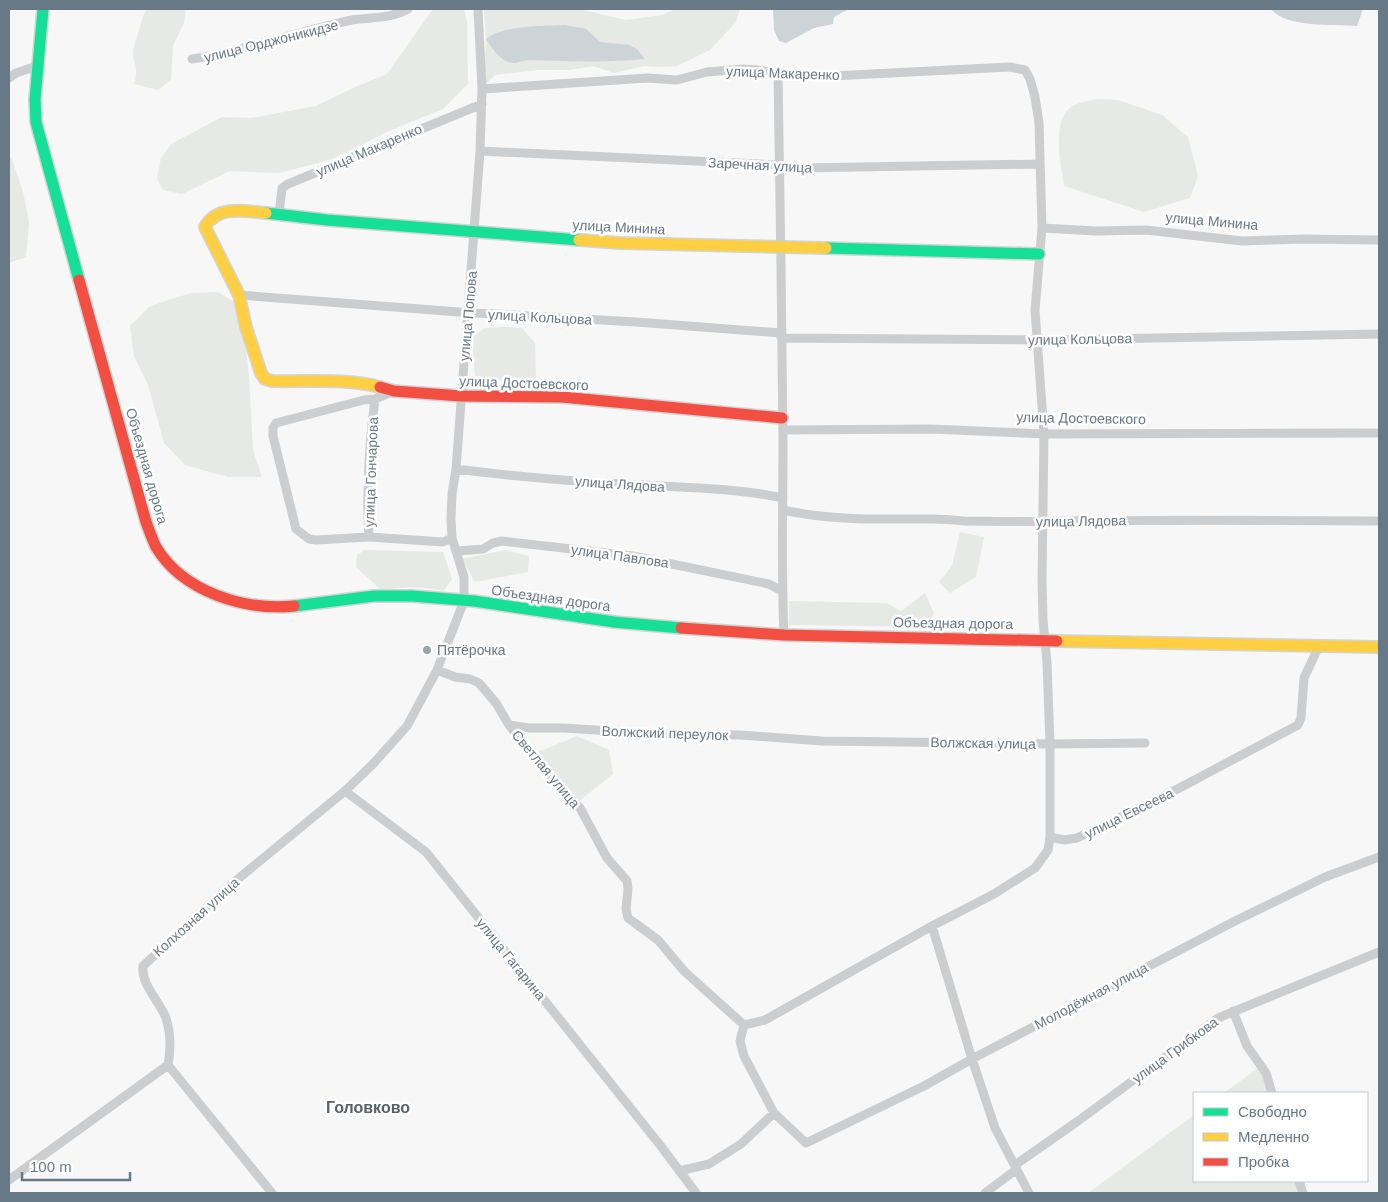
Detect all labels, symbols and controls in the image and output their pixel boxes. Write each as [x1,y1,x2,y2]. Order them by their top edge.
street label: улица Орджоникидзе [202,17,340,65]
street label: улица Макаренко [726,63,840,83]
street label: улица Макаренко [314,120,425,180]
street label: Заречная улица [708,154,813,176]
street label: улица Минина [1165,209,1259,233]
street label: улица Минина [572,217,666,237]
street label: улица Попова [456,270,480,362]
street label: улица Кольцова [488,306,593,328]
street label: улица Кольцова [1028,330,1132,348]
street label: улица Достоевского [459,373,589,393]
street label: Объездная дорога [123,406,171,526]
street label: улица Достоевского [1016,409,1146,427]
street label: улица Гончарова [361,416,381,527]
street label: улица Лядова [574,473,666,495]
street label: улица Лядова [1036,512,1126,530]
street label: улица Павлова [570,541,670,571]
street label: Объездная дорога [490,582,612,614]
street label: Объездная дорога [893,614,1013,632]
place label: Пятёрочка [437,642,506,658]
marker: Пятёрочка [421,644,433,656]
street label: Волжский переулок [601,723,729,743]
street label: Светлая улица [509,727,583,811]
street label: Волжская улица [930,734,1036,752]
street label: улица Евсеева [1082,785,1176,841]
street label: Колхозная улица [150,874,242,960]
street label: улица Гагарина [473,915,549,1003]
street label: Молодёжная улица [1032,959,1151,1033]
street label: улица Грибкова [1129,1013,1221,1086]
legend [1193,1092,1368,1182]
district label: Головково [326,1099,410,1116]
text: Свободно [1238,1103,1307,1120]
text: Медленно [1238,1128,1309,1145]
scale bar [22,1150,130,1182]
text: Пробка [1238,1153,1290,1170]
text: 100 m [30,1158,72,1175]

